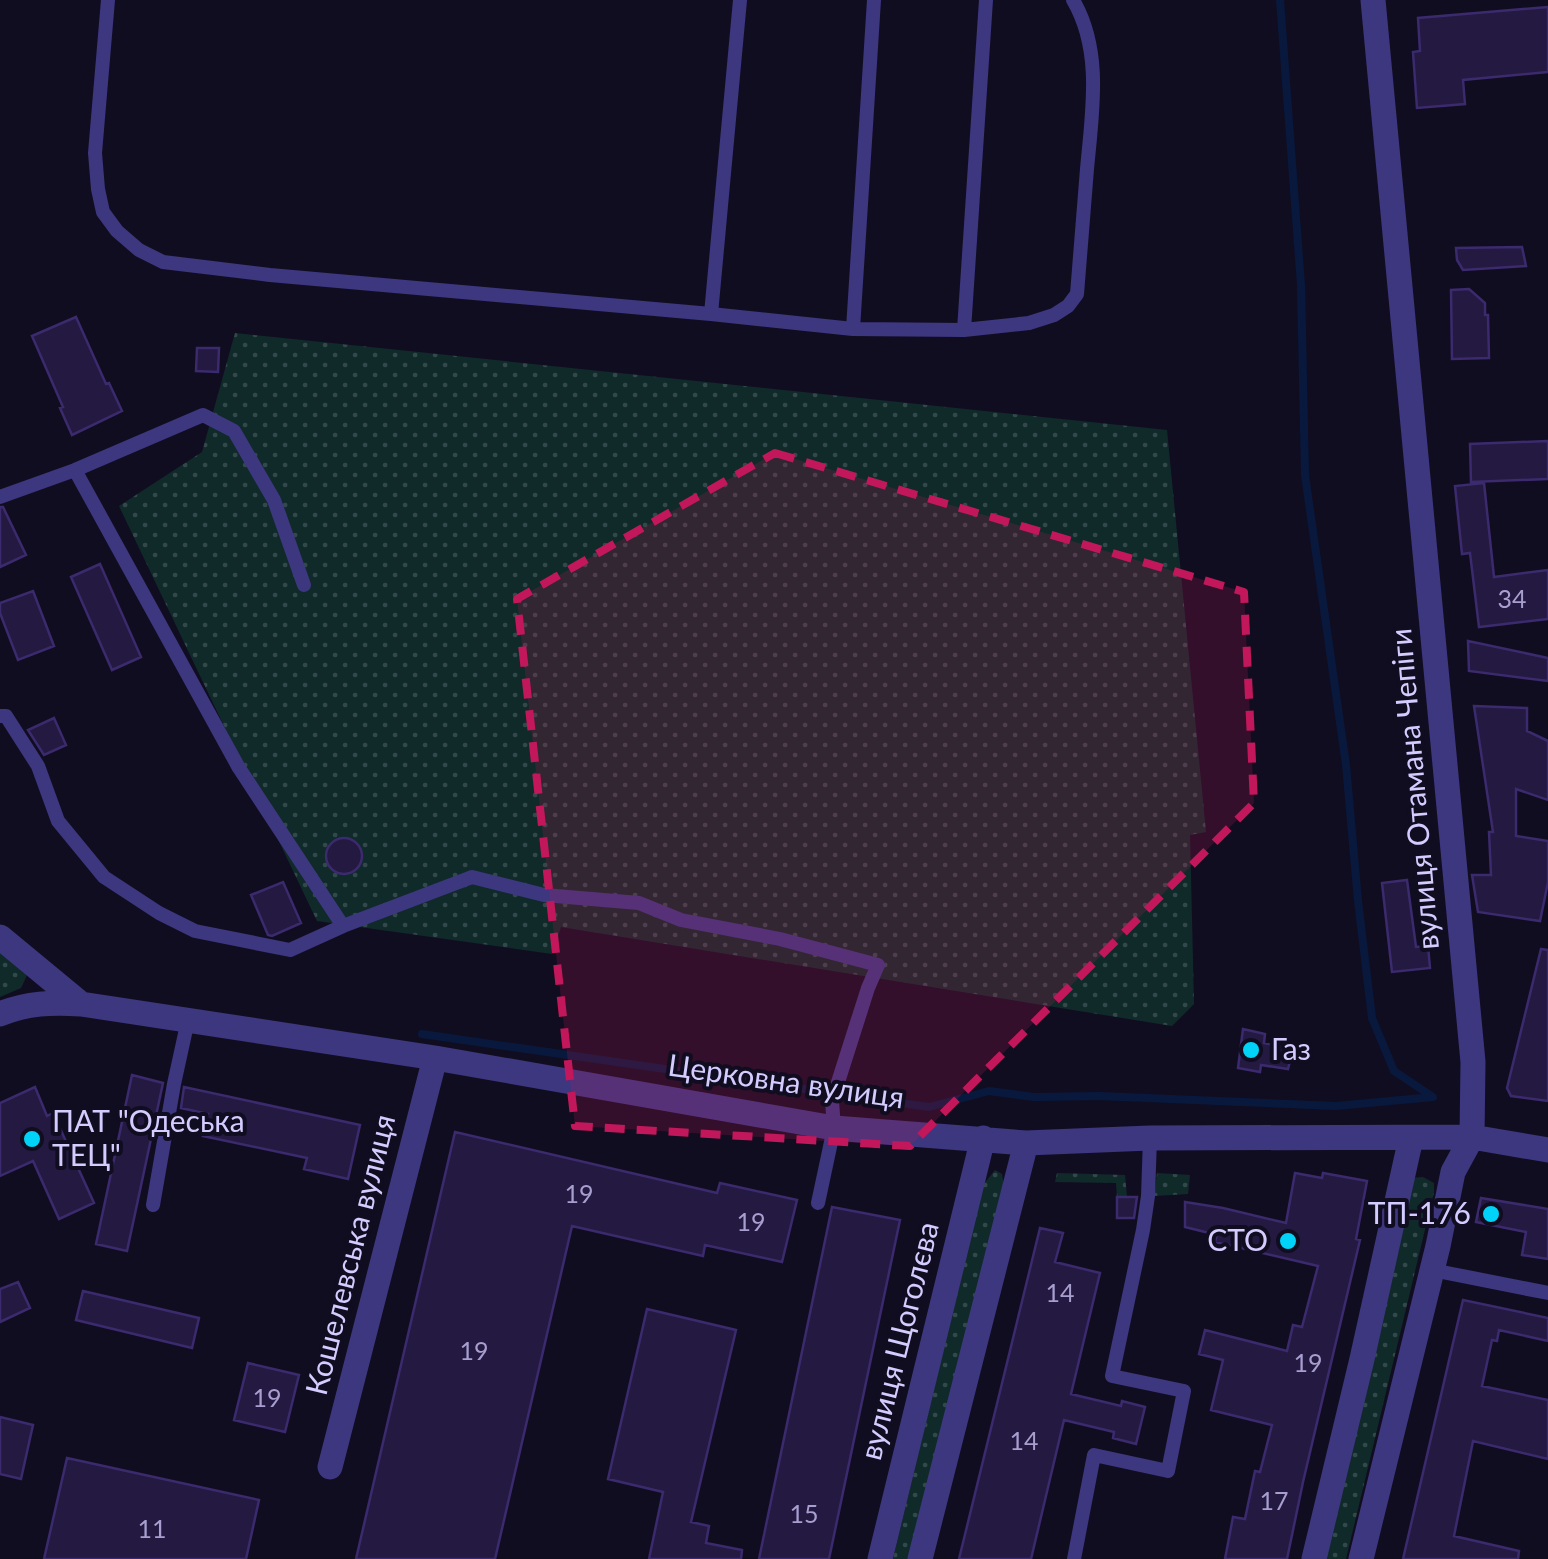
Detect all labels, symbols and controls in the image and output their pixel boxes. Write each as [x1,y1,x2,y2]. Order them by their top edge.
house number: 34 [1497,583,1527,613]
street label: вулиця Отамана Чепіги [1381,627,1445,951]
place label: Газ [1271,1030,1311,1066]
marker: Газ [1240,1039,1262,1061]
street label: Церковна вулиця [666,1046,907,1114]
place label: ПАТ "Одеська ТЕЦ" [52,1102,245,1172]
street label: Кошелевська вулиця [297,1110,401,1399]
marker: ПАТ "Одеська ТЕЦ" [21,1128,43,1150]
house number: 19 [564,1178,594,1208]
place label: ТП-176 [1368,1194,1471,1230]
marker: ТП-176 [1480,1203,1502,1225]
house number: 19 [736,1206,766,1236]
street label: вулиця Щоголєва [851,1218,945,1463]
place label: СТО [1207,1221,1268,1257]
marker: СТО [1277,1230,1299,1252]
house number: 14 [1045,1277,1075,1307]
house number: 19 [459,1335,489,1365]
house number: 19 [1293,1347,1323,1377]
house number: 19 [252,1382,282,1412]
house number: 14 [1009,1425,1039,1455]
house number: 17 [1259,1485,1289,1515]
house number: 15 [789,1498,819,1528]
house number: 11 [137,1513,167,1543]

